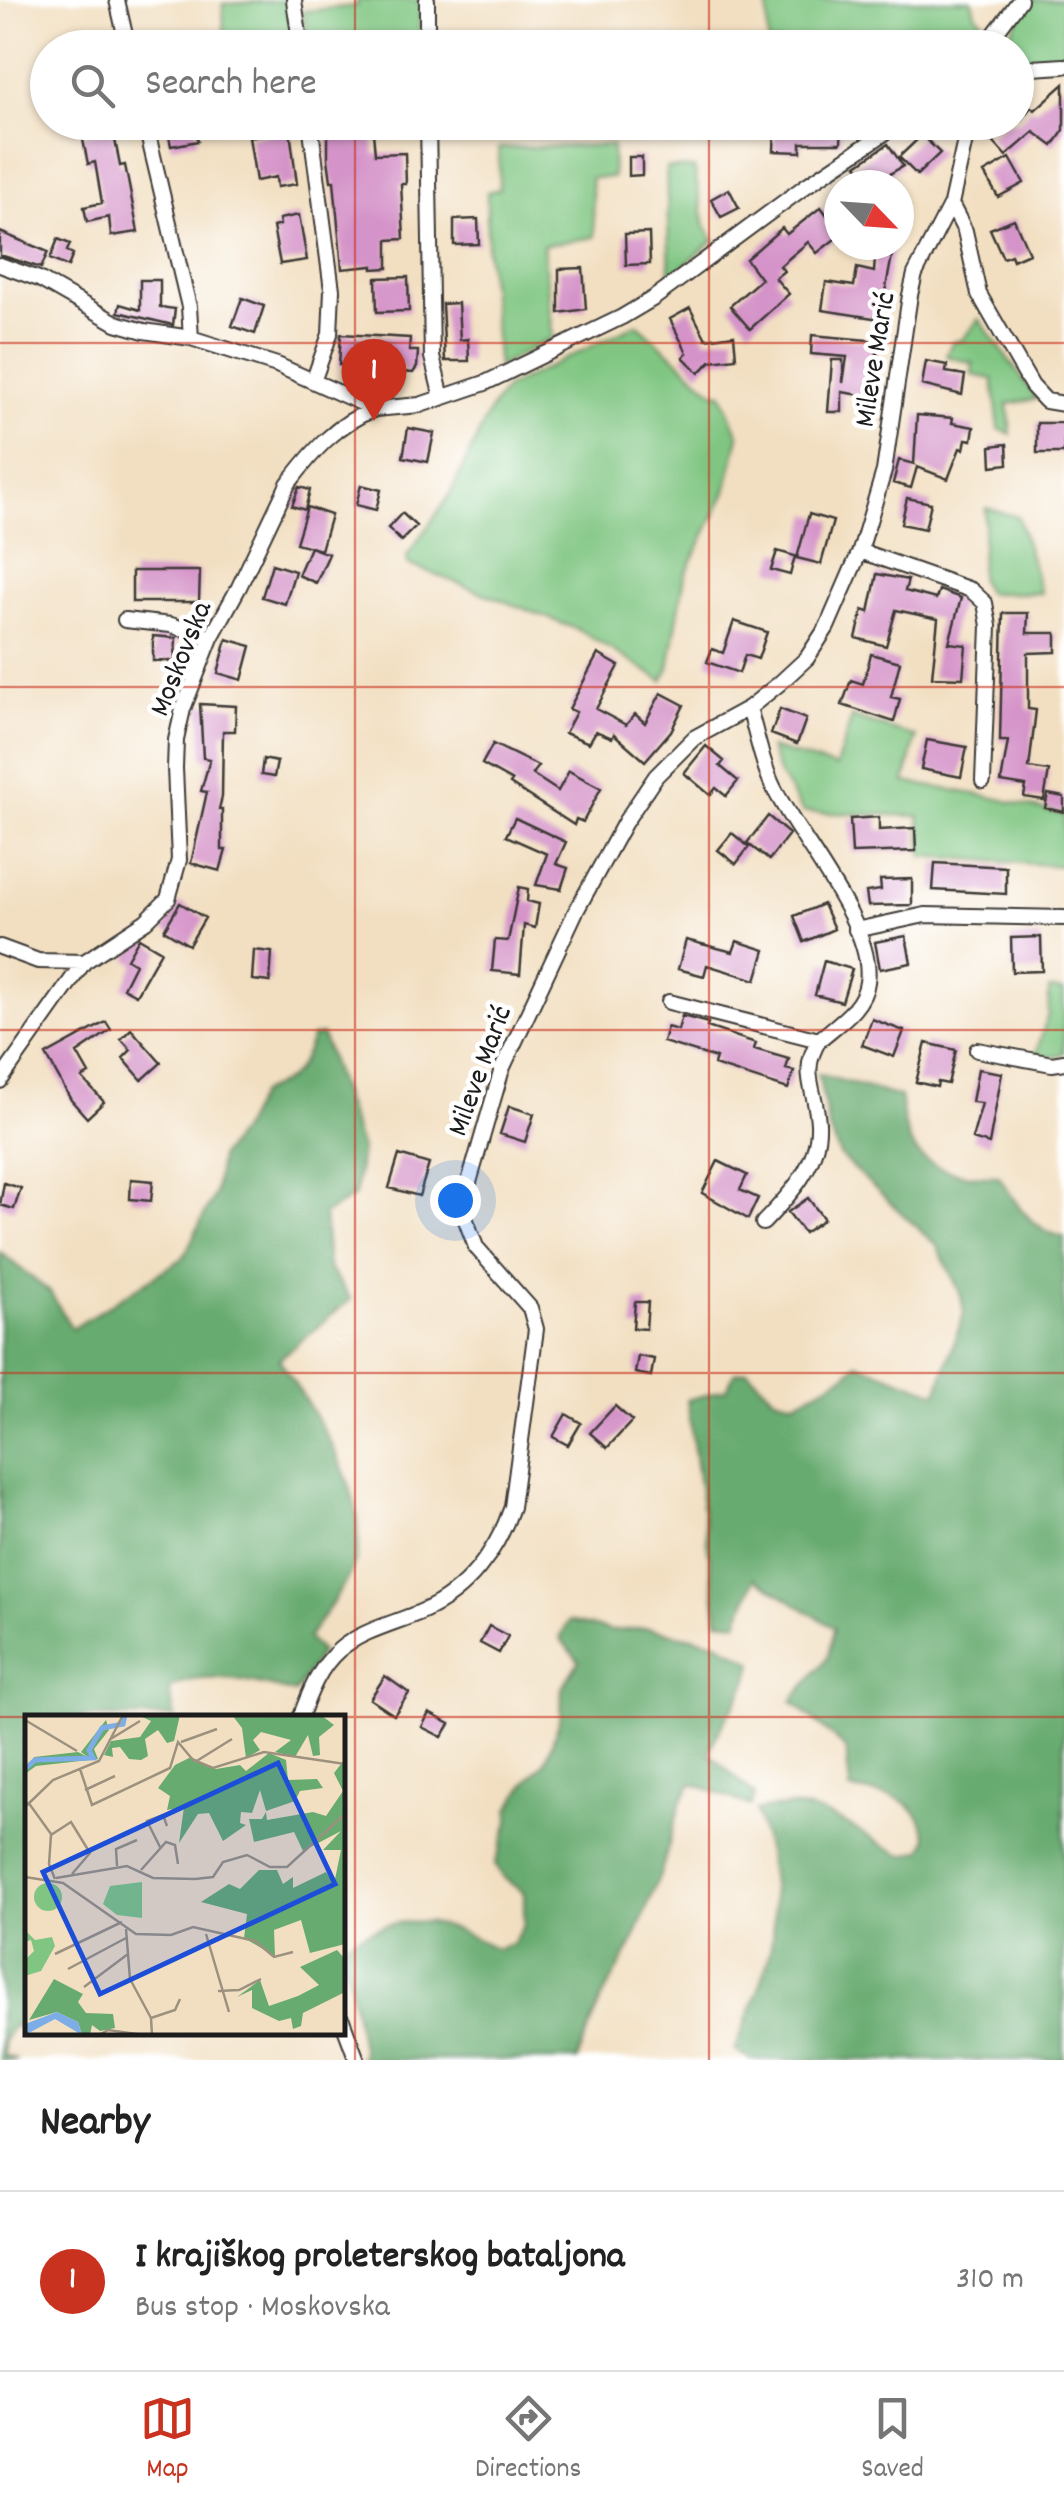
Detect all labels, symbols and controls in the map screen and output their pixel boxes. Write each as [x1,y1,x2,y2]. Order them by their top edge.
search box [30,30,1034,140]
icon: search [65,58,120,113]
text: Search here [145,58,317,113]
north arrow [824,170,914,260]
street label: Mileve Marić [846,289,909,430]
pin: 1 [342,338,406,421]
street label: Moskovska [141,595,226,724]
street label: Mileve Marić [439,1000,526,1143]
your location [430,1175,481,1226]
inset map [25,1715,345,2035]
text: Nearby [40,2095,150,2155]
text: I krajiškog proleterskog bataljona [135,2231,625,2286]
text: 1 [69,2258,76,2304]
text: 310 m [956,2258,1024,2304]
text: Bus stop · Moskovska [135,2286,390,2332]
tab: Map [140,2391,195,2491]
tab: Directions [475,2391,581,2491]
tab: Saved [861,2391,924,2491]

